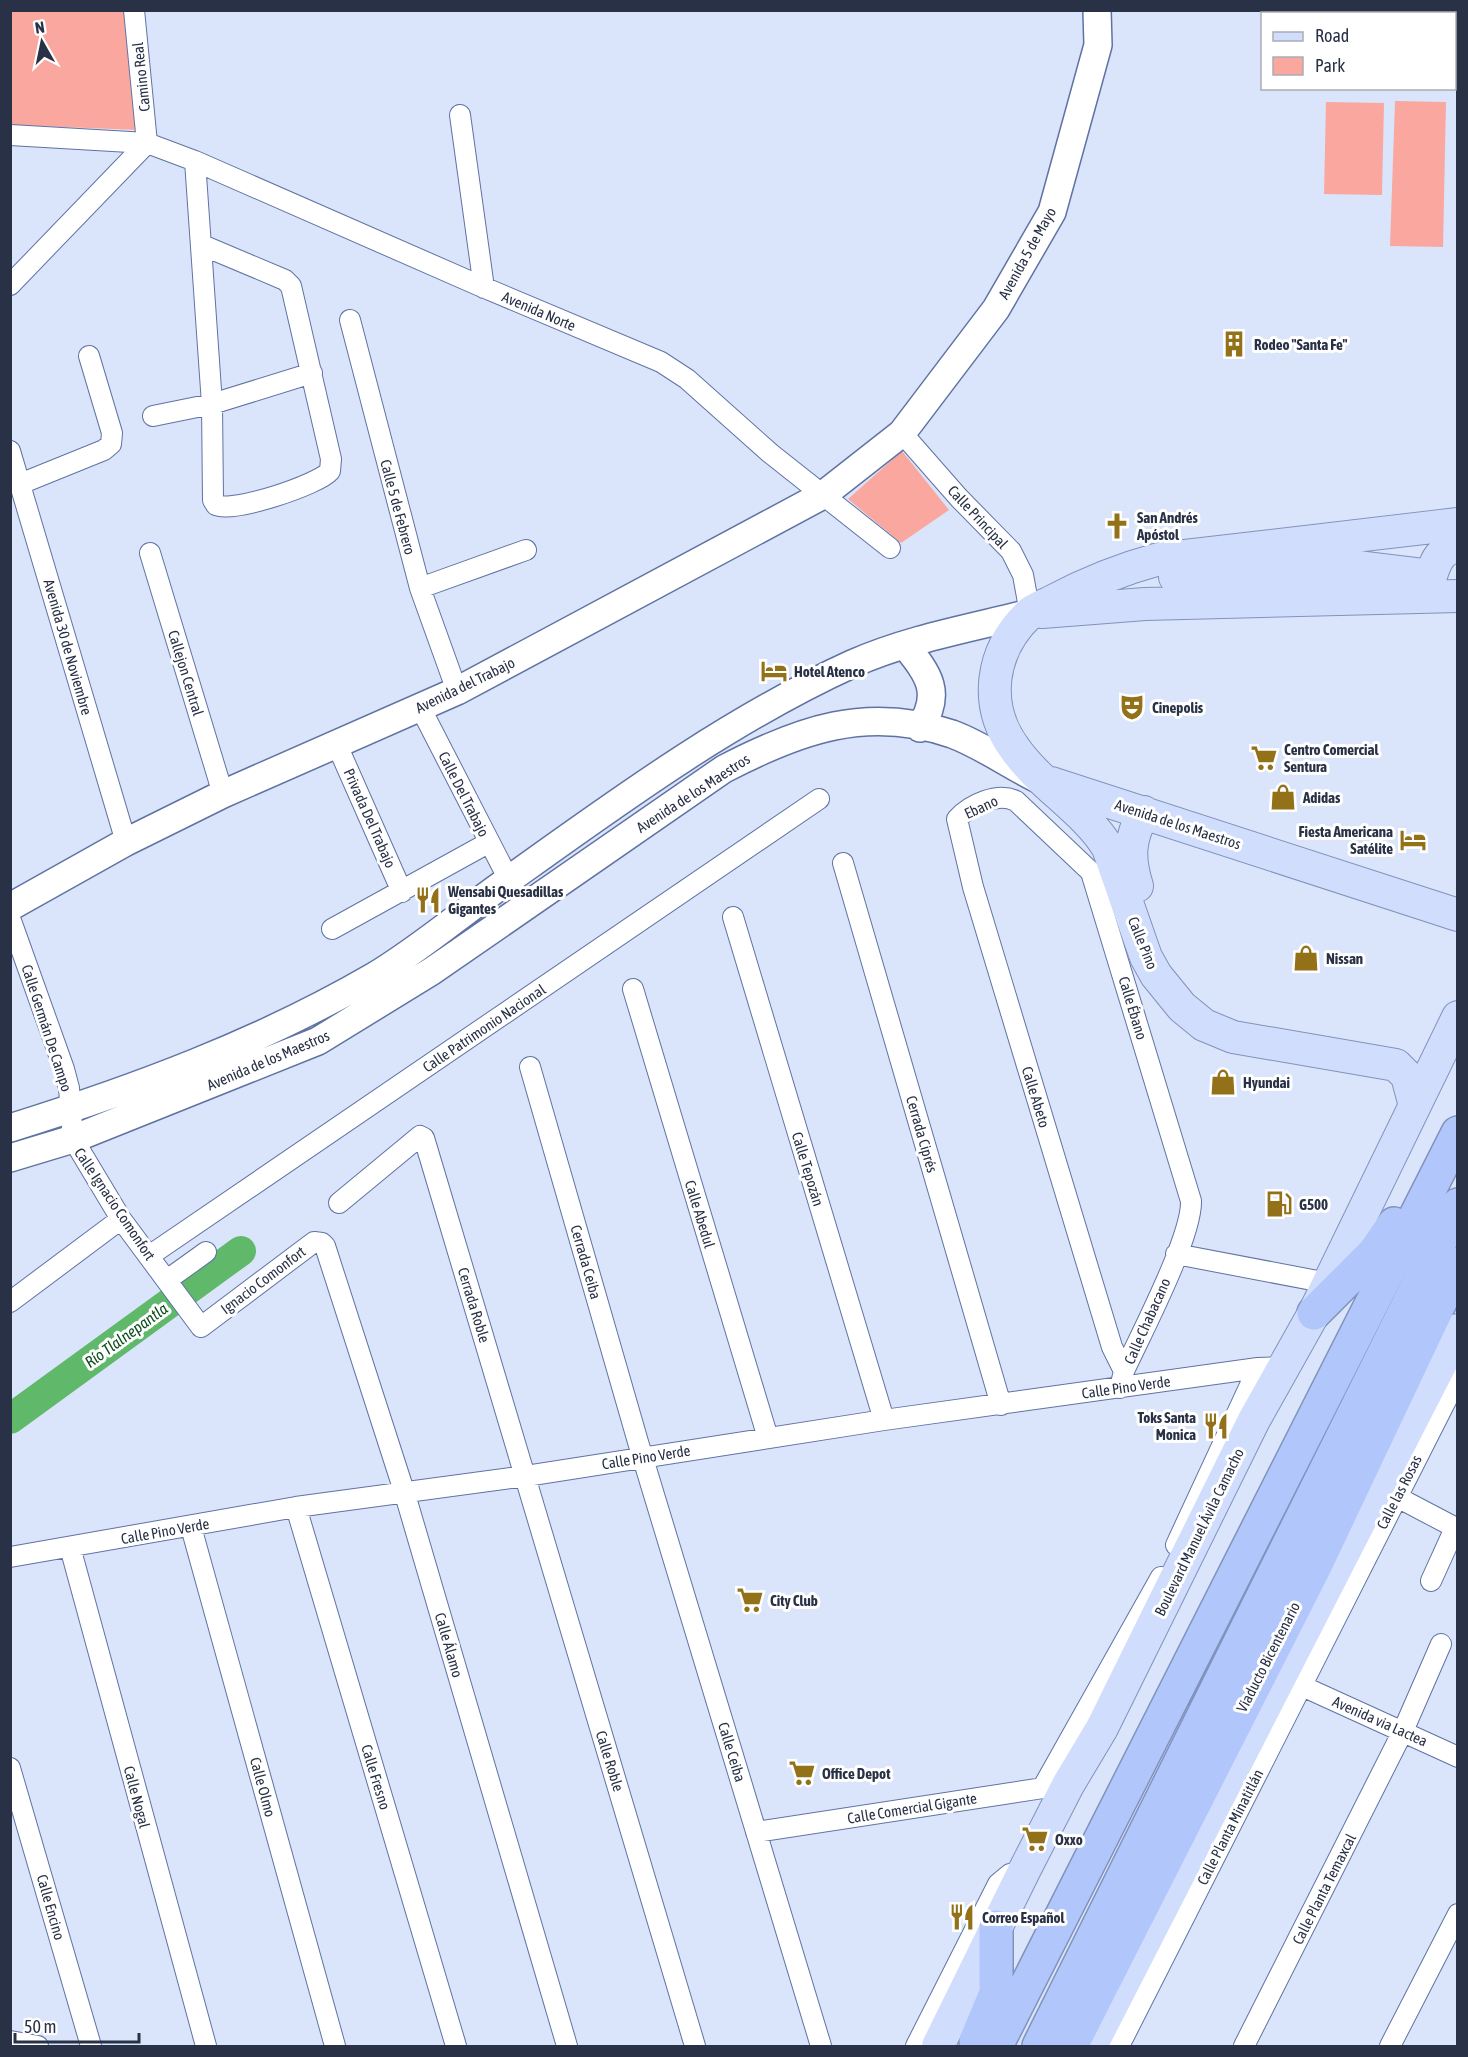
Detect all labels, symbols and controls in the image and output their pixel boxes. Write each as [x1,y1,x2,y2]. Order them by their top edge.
north arrow [12,12,72,72]
legend [1261,12,1456,90]
text: N [34,18,46,37]
text: Road [1315,25,1349,46]
street label: Camino Real [129,41,153,113]
text: Park [1315,55,1345,76]
street label: Avenida 5 de Mayo [995,204,1059,302]
street label: Avenida Norte [500,288,578,334]
building icon: Rodeo "Santa Fe" [1219,329,1249,359]
place label: Rodeo "Santa Fe" [1254,336,1347,353]
street label: Calle 5 de Febrero [377,458,419,556]
street label: Calle Principal [945,482,1011,552]
place label: San Andrés Apóstol [1136,509,1199,543]
church icon: San Andrés Apóstol [1102,511,1132,541]
street label: Avenida 30 de Noviembre [40,577,96,717]
street label: Callejon Central [165,628,207,718]
street label: Avenida del Trabajo [413,654,517,716]
hotel icon: Hotel Atenco [759,656,789,686]
place label: Hotel Atenco [794,663,865,680]
theatre icon: Cinepolis [1117,692,1147,722]
place label: Cinepolis [1152,699,1204,716]
place label: Centro Comercial Sentura [1284,741,1379,775]
supermarket icon: Centro Comercial Sentura [1249,743,1279,773]
street label: Calle Del Trabajo [435,749,493,839]
street label: Avenida de los Maestros [633,750,753,836]
street label: Privada Del Trabajo [340,766,400,870]
shop icon: Adidas [1268,782,1298,812]
place label: Adidas [1302,789,1341,806]
street label: Ebano [962,792,1000,822]
street label: Avenida de los Maestros [1113,796,1243,852]
place label: Fiesta Americana Satélite [1298,823,1393,857]
hotel icon: Fiesta Americana Satélite [1398,825,1428,855]
place label: Wensabi Quesadillas Gigantes [447,883,564,917]
restaurant icon: Wensabi Quesadillas Gigantes [413,885,443,915]
street label: Calle Pino [1125,914,1161,972]
shop icon: Nissan [1291,943,1321,973]
place label: Nissan [1326,950,1363,967]
street label: Calle Germán De Campo [18,962,76,1094]
street label: Calle Ébano [1115,974,1151,1042]
street label: Calle Patrimonio Nacional [419,981,549,1075]
street label: Avenida de los Maestros [204,1026,332,1094]
street label: Calle Abeto [1019,1064,1053,1130]
shop icon: Hyundai [1208,1067,1238,1097]
place label: Hyundai [1243,1074,1290,1091]
street label: Cerrada Ciprés [903,1094,941,1174]
street label: Calle Tepozán [789,1130,827,1208]
street label: Calle Ignacio Comonfort [71,1145,159,1263]
street label: Calle Abedul [682,1178,718,1250]
fuel station icon: G500 [1264,1189,1294,1219]
place label: G500 [1299,1196,1328,1213]
street label: Cerrada Ceiba [567,1223,605,1301]
street label: Ignacio Comonfort [217,1243,309,1317]
street label: Cerrada Roble [455,1265,494,1345]
street label: Calle Chabacano [1120,1275,1174,1367]
water label: Río Tlalnepantla [81,1299,172,1372]
street label: Calle Pino Verde [1081,1372,1172,1402]
place label: Toks Santa Monica [1137,1409,1196,1443]
restaurant icon: Toks Santa Monica [1201,1411,1231,1441]
street label: Calle Pino Verde [601,1442,692,1472]
street label: Boulevard Manuel Ávila Camacho [1151,1445,1247,1619]
street label: Calle las Rosas [1373,1452,1425,1532]
street label: Calle Pino Verde [120,1515,211,1547]
supermarket icon: City Club [735,1585,765,1615]
place label: City Club [770,1592,818,1609]
street label: Viaducto Bicentenario [1233,1599,1303,1715]
street label: Calle Álamo [432,1611,466,1679]
street label: Avenida via Lactea [1330,1692,1430,1750]
street label: Calle Ceiba [715,1720,749,1784]
street label: Calle Roble [593,1729,627,1794]
street label: Calle Fresno [358,1742,394,1812]
street label: Calle Olmo [247,1755,279,1819]
supermarket icon: Office Depot [787,1758,817,1788]
street label: Calle Nogal [121,1764,153,1830]
place label: Office Depot [822,1765,891,1782]
street label: Calle Planta Minatitlán [1194,1766,1266,1888]
street label: Calle Comercial Gigante [846,1789,978,1827]
supermarket icon: Oxxo [1020,1824,1050,1854]
place label: Oxxo [1055,1831,1083,1848]
street label: Calle Planta Temaxcal [1289,1831,1359,1947]
street label: Calle Encino [34,1872,68,1942]
restaurant icon: Correo Español [947,1902,977,1932]
place label: Correo Español [982,1909,1066,1926]
scale bar [15,2006,140,2044]
text: 50 m [24,2016,56,2037]

